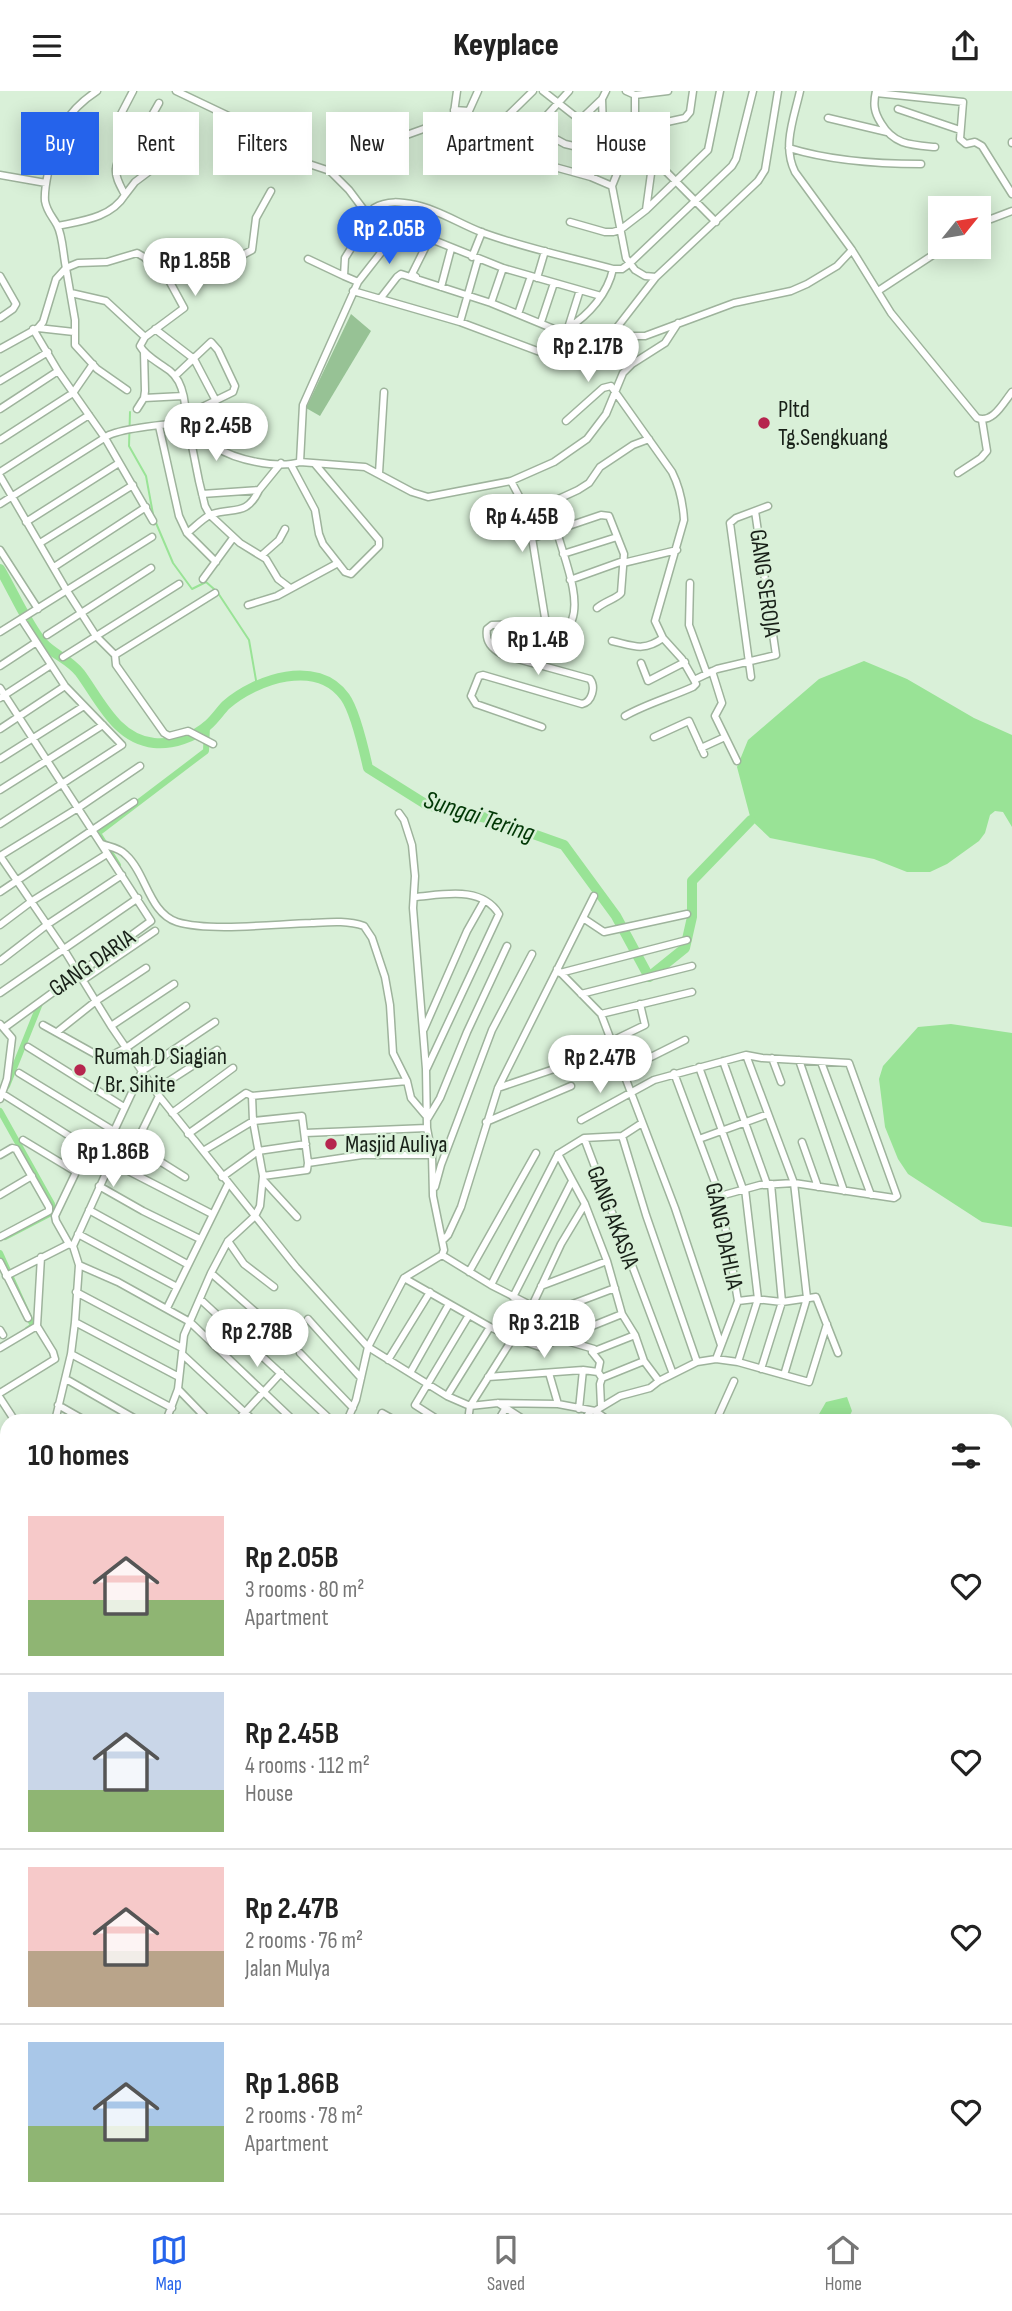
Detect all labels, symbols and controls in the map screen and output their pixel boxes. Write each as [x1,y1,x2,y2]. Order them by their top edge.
text: Keyplace [453,26,559,65]
icon: menu [28,27,66,65]
icon: share [946,27,984,65]
chip: Buy [21,112,99,175]
chip: Rent [113,112,199,175]
chip: Filters [213,112,312,175]
chip: New [326,112,409,175]
chip: Apartment [423,112,558,175]
chip: House [572,112,670,175]
north arrow [928,196,990,259]
map controls [928,196,991,259]
pin: Rp 2.05B [317,207,461,266]
text: Rp 2.05B [353,215,425,243]
pin: Rp 1.85B [123,239,267,298]
text: Rp 1.85B [159,247,231,275]
pin: Rp 2.17B [516,324,660,384]
text: Rp 2.17B [553,333,623,361]
place label: Pltd Tg.Sengkuang [778,395,888,452]
pin: Rp 2.45B [144,403,288,463]
text: Rp 2.45B [180,412,252,440]
marker: Pltd Tg.Sengkuang [756,415,772,431]
pin: Rp 4.45B [450,495,594,554]
text: Rp 4.45B [486,503,558,531]
street label: GANG SEROJA [743,527,787,639]
pin: Rp 1.4B [473,617,603,677]
text: Rp 1.4B [507,626,569,654]
water label: Sungai Tering [420,785,539,850]
street label: GANG DARIA [43,923,141,1003]
pin: Rp 2.47B [528,1035,672,1095]
place label: Rumah D Siagian / Br. Sihite [94,1042,227,1099]
text: Rp 2.47B [564,1044,636,1072]
marker: Rumah D Siagian / Br. Sihite [72,1062,88,1078]
pin: Rp 1.86B [41,1129,185,1189]
place label: Masjid Auliya [345,1130,448,1159]
marker: Masjid Auliya [323,1136,339,1152]
text: Rp 1.86B [77,1138,149,1166]
street label: GANG AKASIA [580,1162,646,1273]
street label: GANG DAHLIA [699,1180,750,1293]
pin: Rp 3.21B [472,1301,616,1360]
pin: Rp 2.78B [185,1309,329,1369]
text: Rp 3.21B [508,1309,580,1337]
text: Rp 2.78B [222,1318,292,1346]
icon: filters [947,1437,985,1475]
text: 10 homes [28,1438,129,1474]
text: Rp 2.05B [245,1540,338,1576]
icon: home [84,1544,168,1628]
icon: heart [947,1567,985,1605]
text: 3 rooms · 80 m² [245,1576,364,1604]
text: Apartment [245,1604,329,1632]
text: Rp 2.45B [245,1716,339,1752]
icon: home [84,1720,168,1804]
icon: heart [947,1743,985,1781]
text: 4 rooms · 112 m² [245,1752,370,1780]
text: House [245,1780,293,1808]
text: Rp 2.47B [245,1891,339,1927]
icon: home [84,1895,168,1979]
icon: heart [947,1918,985,1956]
text: 2 rooms · 76 m² [245,1927,363,1955]
text: Jalan Mulya [245,1955,330,1983]
text: Rp 1.86B [245,2066,339,2102]
icon: home [84,2070,168,2154]
icon: heart [947,2093,985,2131]
text: 2 rooms · 78 m² [245,2102,363,2130]
text: Apartment [245,2130,329,2158]
tab: Map [150,2231,188,2296]
tab: Saved [487,2231,525,2296]
tab: Home [824,2231,862,2296]

